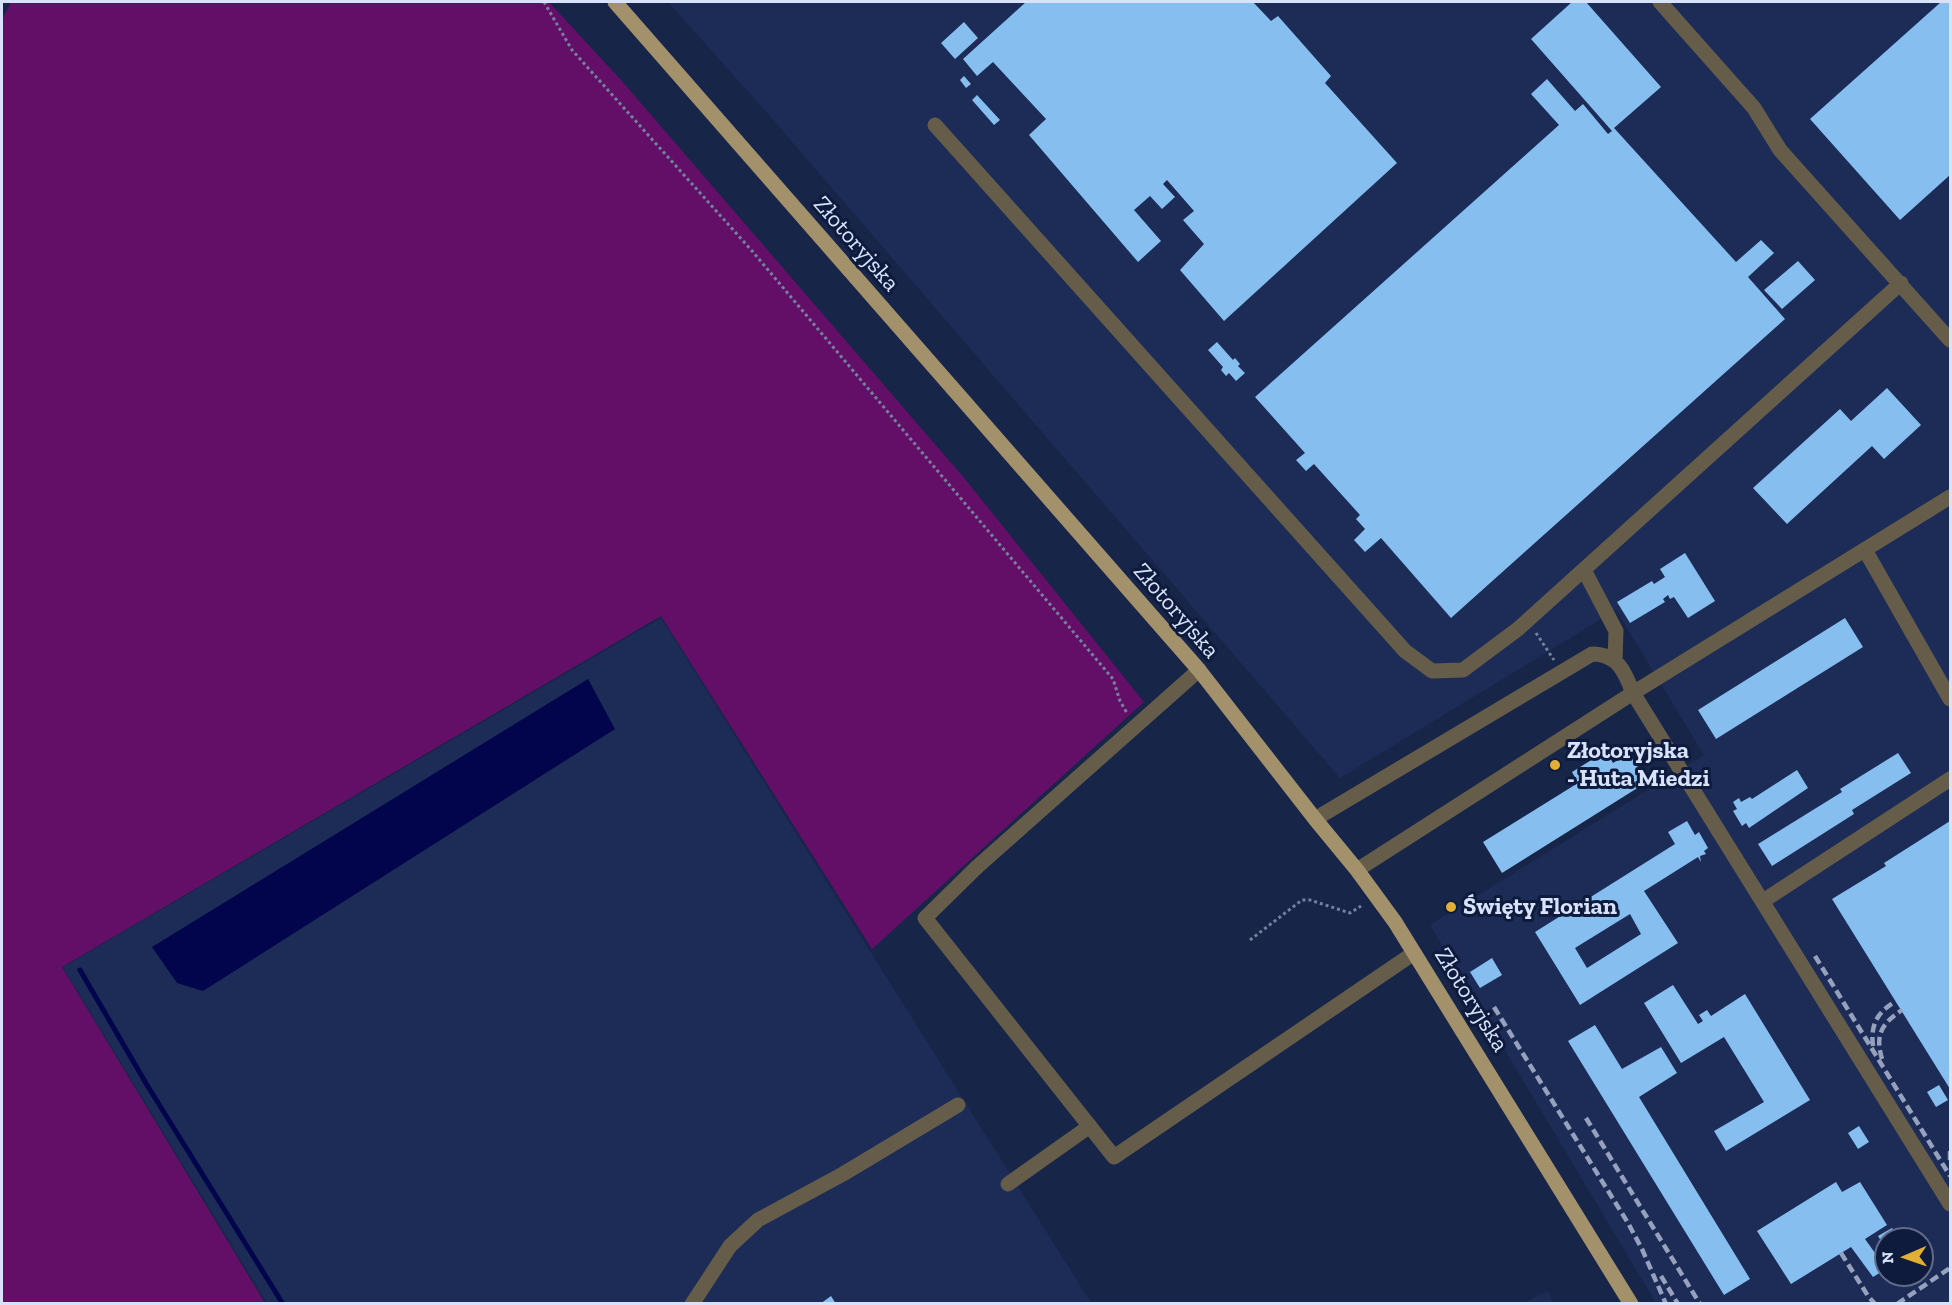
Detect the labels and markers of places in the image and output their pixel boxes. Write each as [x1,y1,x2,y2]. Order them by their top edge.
place label: Złotoryjska - Huta Miedzi [1567,737,1710,793]
marker: Złotoryjska - Huta Miedzi [1548,758,1562,772]
place label: Święty Florian [1463,893,1617,921]
marker: Święty Florian [1444,900,1458,914]

